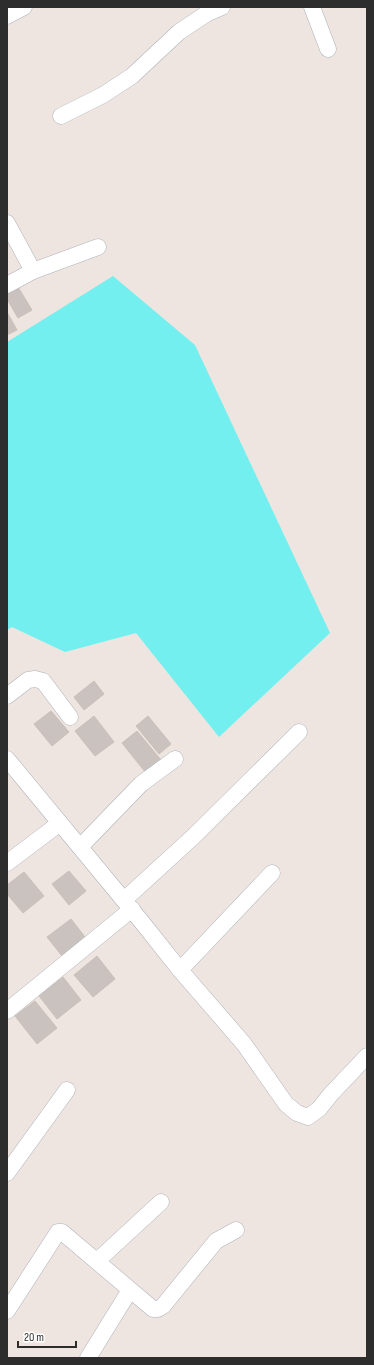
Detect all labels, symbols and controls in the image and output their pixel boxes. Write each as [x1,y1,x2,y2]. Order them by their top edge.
scale bar [18,1323,76,1349]
text: 20 m [24,1330,44,1345]

